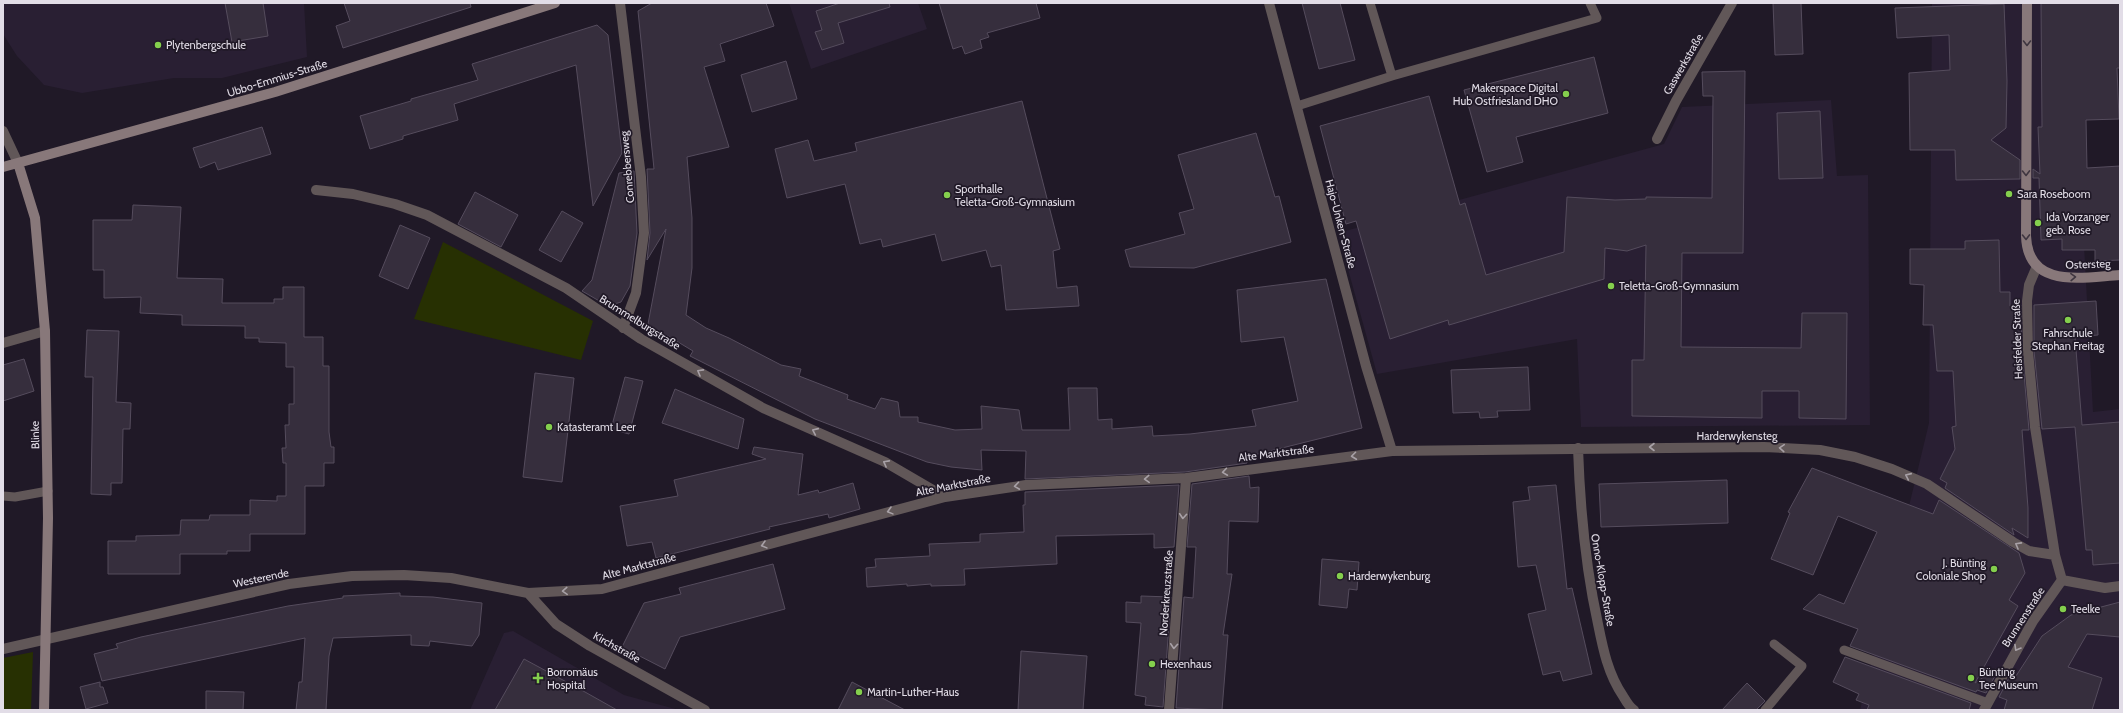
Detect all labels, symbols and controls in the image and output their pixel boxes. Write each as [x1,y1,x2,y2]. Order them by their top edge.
street label: Gaswerkstraße [1660,31,1706,97]
place label: Plytenbergschule [166,38,246,52]
marker: Plytenbergschule [153,40,163,50]
one-way arrow [2023,40,2031,46]
street label: Ubbo-Emmius-Straße [225,56,329,100]
place label: Makerspace Digital Hub Ostfriesland DHO [1453,81,1559,108]
marker: Makerspace Digital Hub Ostfriesland DHO [1561,89,1571,99]
street label: Conrebbersweg [617,130,637,204]
one-way arrow [2022,170,2030,176]
street label: Hajo-Unken-Straße [1322,178,1360,270]
place label: Sporthalle Teletta-Groß-Gymnasium [955,182,1075,209]
place label: Sara Roseboom [2017,187,2091,201]
marker: Sara Roseboom [2004,189,2014,199]
marker: Sporthalle Teletta-Groß-Gymnasium [942,190,952,200]
place label: Ida Vorzanger geb. Rose [2046,210,2110,237]
marker: Ida Vorzanger geb. Rose [2033,218,2043,228]
one-way arrow [2022,234,2030,240]
street label: Ostersteg [2065,256,2111,272]
one-way arrow [2070,273,2076,282]
place label: Teletta-Groß-Gymnasium [1619,279,1739,293]
marker: Teletta-Groß-Gymnasium [1606,281,1616,291]
street label: Brummelburgstraße [597,291,683,353]
street label: Heisfelder Straße [2009,298,2025,379]
marker: Fahrschule Stephan Freitag [2063,315,2073,325]
place label: Fahrschule Stephan Freitag [2032,326,2105,353]
one-way arrow [697,370,704,377]
place label: Katasteramt Leer [557,420,636,434]
street label: Blinke [28,421,42,449]
marker: Katasteramt Leer [544,422,554,432]
one-way arrow [812,428,819,436]
street label: Harderwykensteg [1697,429,1778,443]
street label: Alte Marktstraße [1237,441,1315,465]
one-way arrow [1649,443,1655,451]
one-way arrow [1779,443,1785,452]
one-way arrow [1351,451,1357,460]
one-way arrow [883,461,891,468]
one-way arrow [1222,467,1228,476]
street label: Alte Marktstraße [914,471,992,499]
one-way arrow [1905,473,1913,481]
one-way arrow [1144,475,1150,484]
one-way arrow [1014,481,1020,490]
one-way arrow [887,506,894,515]
one-way arrow [1179,513,1188,519]
street label: Onno-Klopp-Straße [1588,533,1618,628]
one-way arrow [761,540,767,548]
one-way arrow [2015,542,2022,550]
street label: Alte Marktstraße [600,549,678,583]
street label: Norderkreuzstraße [1156,549,1176,636]
place label: J. Bünting Coloniale Shop [1916,556,1987,583]
marker: J. Bünting Coloniale Shop [1989,564,1999,574]
street label: Westerende [232,565,290,591]
place label: Harderwykenburg [1348,569,1431,583]
marker: Harderwykenburg [1335,571,1345,581]
street label: Brunnenstraße [1998,584,2048,650]
one-way arrow [562,586,568,595]
place label: Teelke [2071,602,2101,616]
marker: Teelke [2058,604,2068,614]
street label: Kirchstraße [591,628,643,666]
one-way arrow [1169,643,1178,649]
one-way arrow [2015,644,2022,651]
place label: Hexenhaus [1160,657,1212,671]
marker: Hexenhaus [1147,659,1157,669]
place label: Borromäus Hospital [547,665,598,692]
place label: Bünting Tee Museum [1979,665,2038,692]
marker: Borromäus Hospital [532,672,544,684]
marker: Bünting Tee Museum [1966,673,1976,683]
place label: Martin-Luther-Haus [867,685,960,699]
marker: Martin-Luther-Haus [854,687,864,697]

